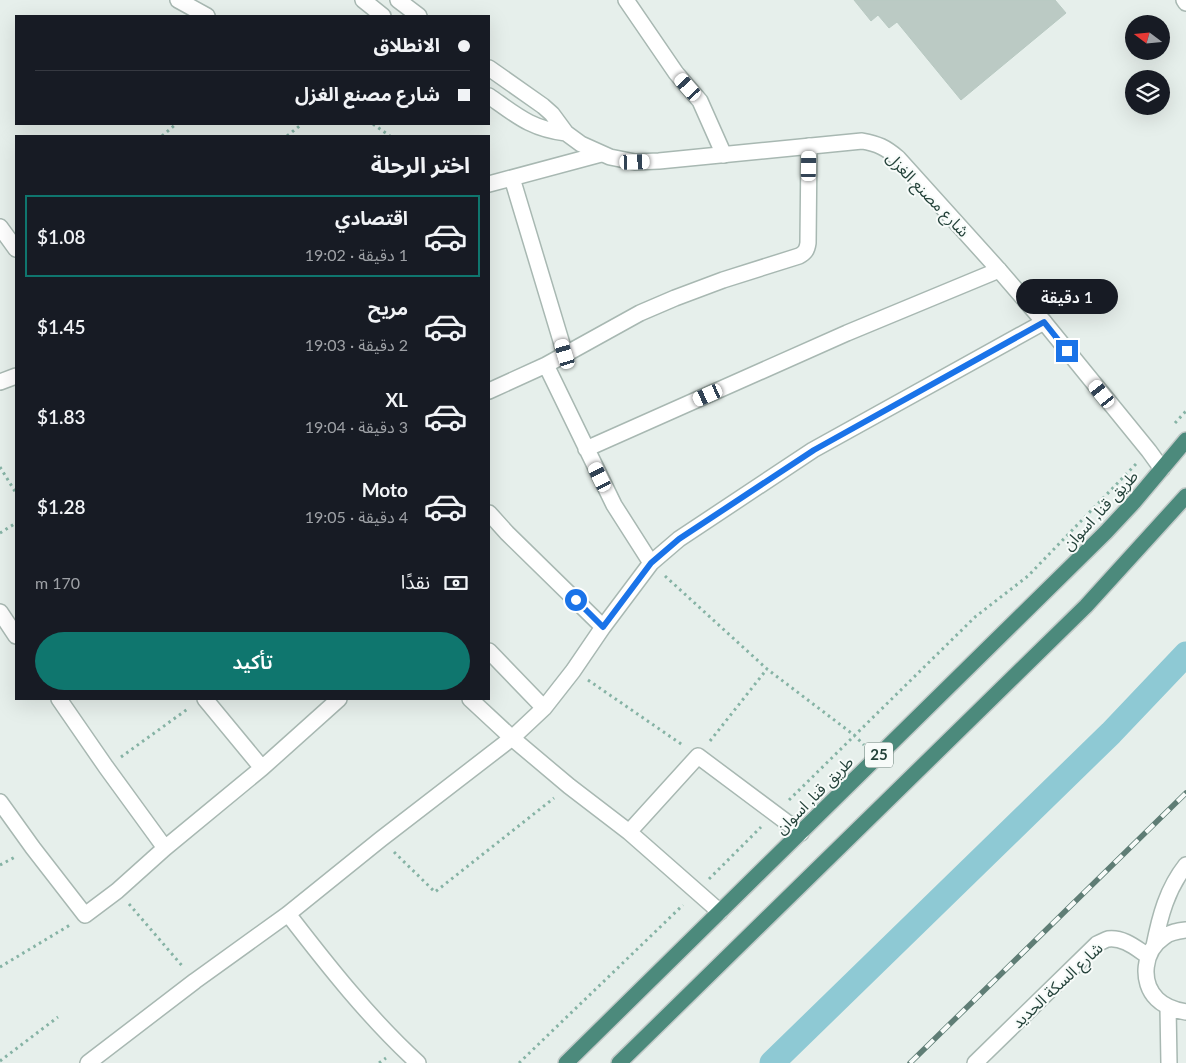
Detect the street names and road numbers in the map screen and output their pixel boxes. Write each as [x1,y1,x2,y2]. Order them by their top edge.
street label: شارع مصنع الغزل [880,147,974,243]
street label: طريق قنا, اسوان [1058,466,1143,555]
road number: 25 [865,742,893,768]
street label: طريق قنا, اسوان [771,752,858,839]
street label: شارع السكة الحديد [1007,938,1109,1034]

